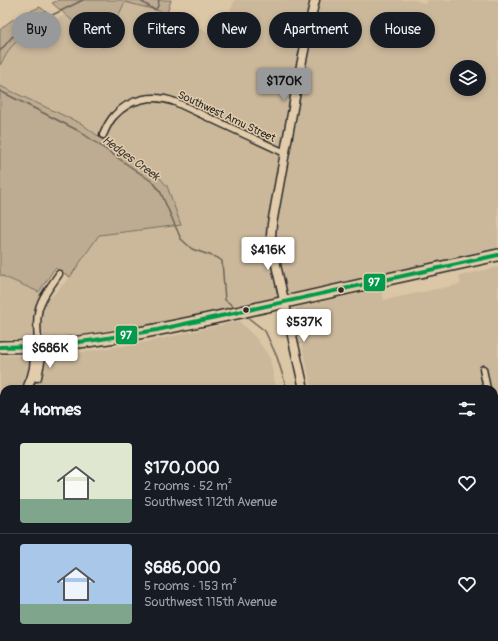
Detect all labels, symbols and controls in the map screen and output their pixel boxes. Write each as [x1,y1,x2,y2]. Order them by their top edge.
chip: Buy [12,12,61,48]
chip: Rent [69,12,125,48]
chip: Filters [133,12,199,48]
chip: New [207,12,261,48]
chip: Apartment [269,12,362,48]
chip: House [370,12,435,48]
map controls [450,60,486,96]
button: layers [450,60,486,96]
pin: $170K [256,68,312,102]
text: $170K [266,73,302,89]
street label: Southwest Amu Street [176,88,278,145]
water label: Hedges Creek [99,133,163,185]
pin: $416K [240,237,296,271]
text: $416K [250,242,286,258]
line badge: 97 [363,273,386,292]
text: 97 [368,276,380,289]
unlabelled marker [336,285,346,295]
unlabelled marker [241,305,251,315]
pin: $537K [276,309,332,343]
text: $537K [286,314,322,330]
line badge: 97 [115,325,138,345]
text: 97 [120,329,132,342]
pin: $686K [22,335,78,369]
text: $686K [32,340,68,356]
icon: filters [456,398,478,420]
text: 4 homes [20,399,81,420]
text: $170,000 [144,457,220,478]
icon: home [52,459,100,507]
icon: heart [456,472,478,494]
text: 2 rooms · 52 m² [144,478,232,494]
text: Southwest 112th Avenue [144,494,277,510]
text: $686,000 [144,557,221,578]
icon: home [52,560,100,608]
icon: heart [456,573,478,595]
text: 5 rooms · 153 m² [144,578,237,594]
text: Southwest 115th Avenue [144,594,277,610]

